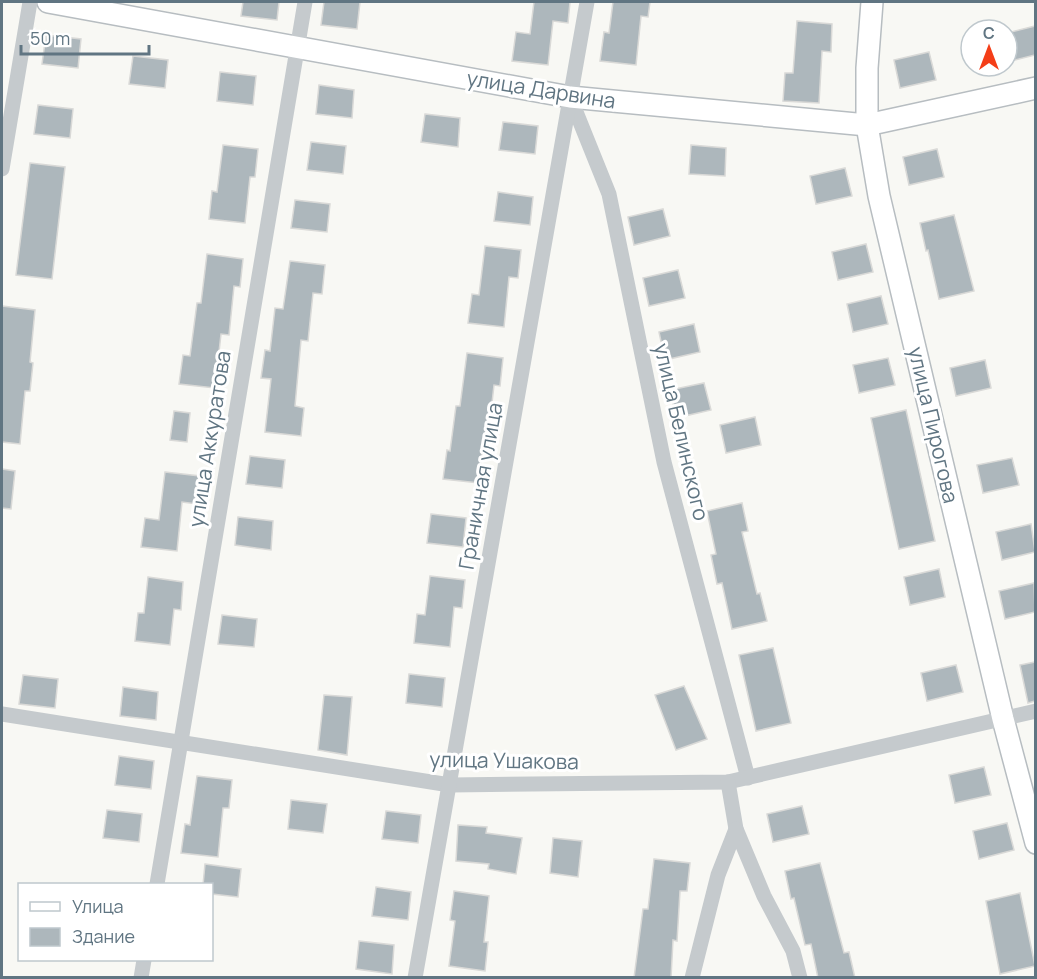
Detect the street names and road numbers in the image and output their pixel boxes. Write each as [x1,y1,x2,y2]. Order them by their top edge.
street label: улица Дарвина [465,63,618,115]
street label: улица Белинского [648,340,716,523]
street label: улица Пирогова [902,344,966,506]
street label: улица Аккуратова [181,348,237,529]
street label: Граничная улица [452,400,508,572]
street label: улица Ушакова [429,745,579,775]

